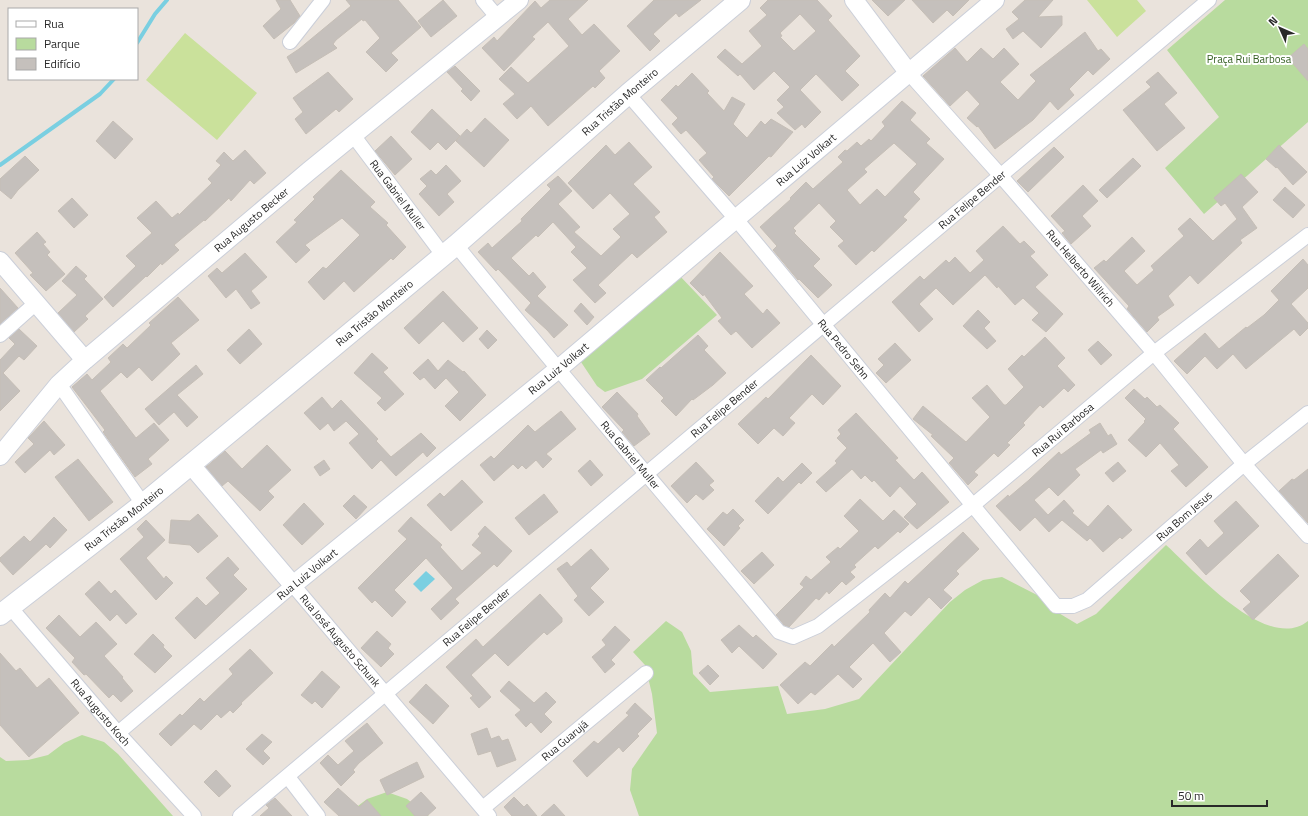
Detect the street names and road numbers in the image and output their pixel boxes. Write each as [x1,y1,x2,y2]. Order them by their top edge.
street label: Rua Tristão Monteiro [578,64,662,139]
street label: Rua Luiz Volkart [773,129,840,190]
street label: Rua Gabriel Muller [366,156,430,234]
street label: Rua Felipe Bender [935,166,1009,233]
street label: Rua Augusto Becker [210,183,292,256]
street label: Rua Helberto Willrich [1043,226,1118,310]
street label: Rua Tristão Monteiro [332,276,417,350]
street label: Rua Pedro Sehn [814,316,873,383]
street label: Rua Luiz Volkart [525,339,592,398]
street label: Rua Felipe Bender [687,375,762,441]
street label: Rua Rui Barbosa [1028,399,1097,460]
street label: Rua Gabriel Muller [597,417,664,493]
street label: Rua Tristão Monteiro [81,482,167,555]
street label: Rua Bom Jesus [1153,487,1216,545]
street label: Rua Luiz Volkart [273,544,341,604]
street label: Rua Felipe Bender [439,584,514,650]
street label: Rua José Augusto Schunk [296,591,385,691]
street label: Rua Augusto Koch [67,675,134,750]
street label: Rua Guarujá [538,716,592,764]

